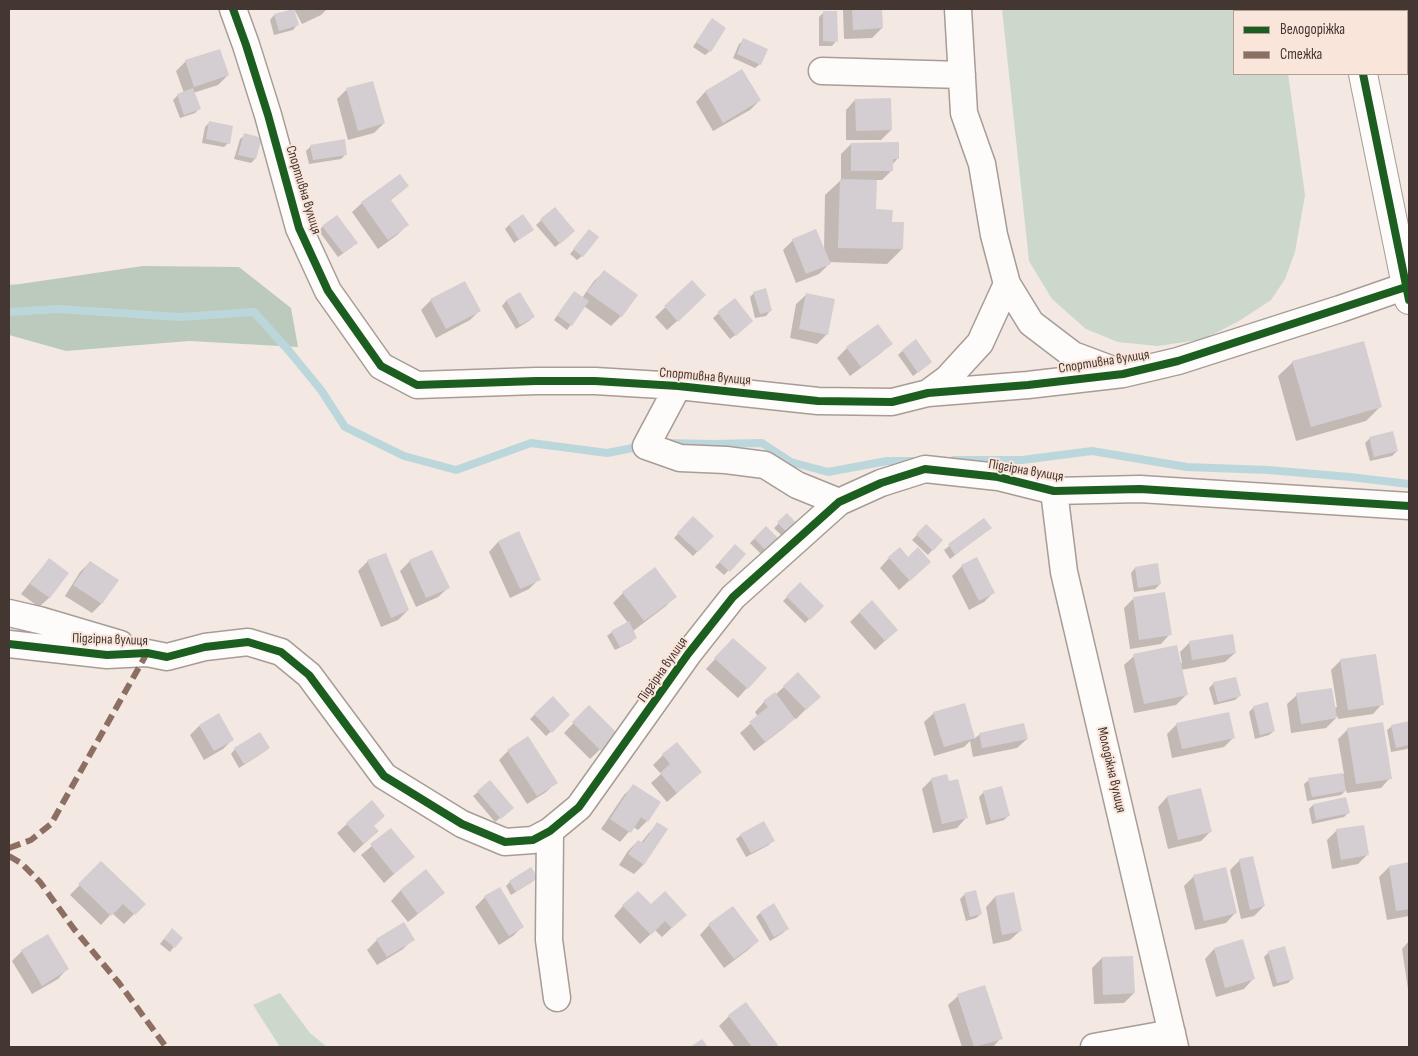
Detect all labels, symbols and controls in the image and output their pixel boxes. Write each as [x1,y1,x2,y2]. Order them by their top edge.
legend [1233,10,1408,75]
text: Велодоріжка [1280,20,1345,39]
text: Стежка [1280,45,1322,64]
street label: Спортивна вулиця [282,144,324,236]
street label: Спортивна вулиця [1057,347,1151,377]
street label: Спортивна вулиця [659,365,751,389]
street label: Підгірна вулиця [987,456,1065,486]
street label: Підгірна вулиця [72,630,148,650]
street label: Підгірна вулиця [634,634,692,706]
street label: Молодіжна вулиця [1093,725,1129,815]

